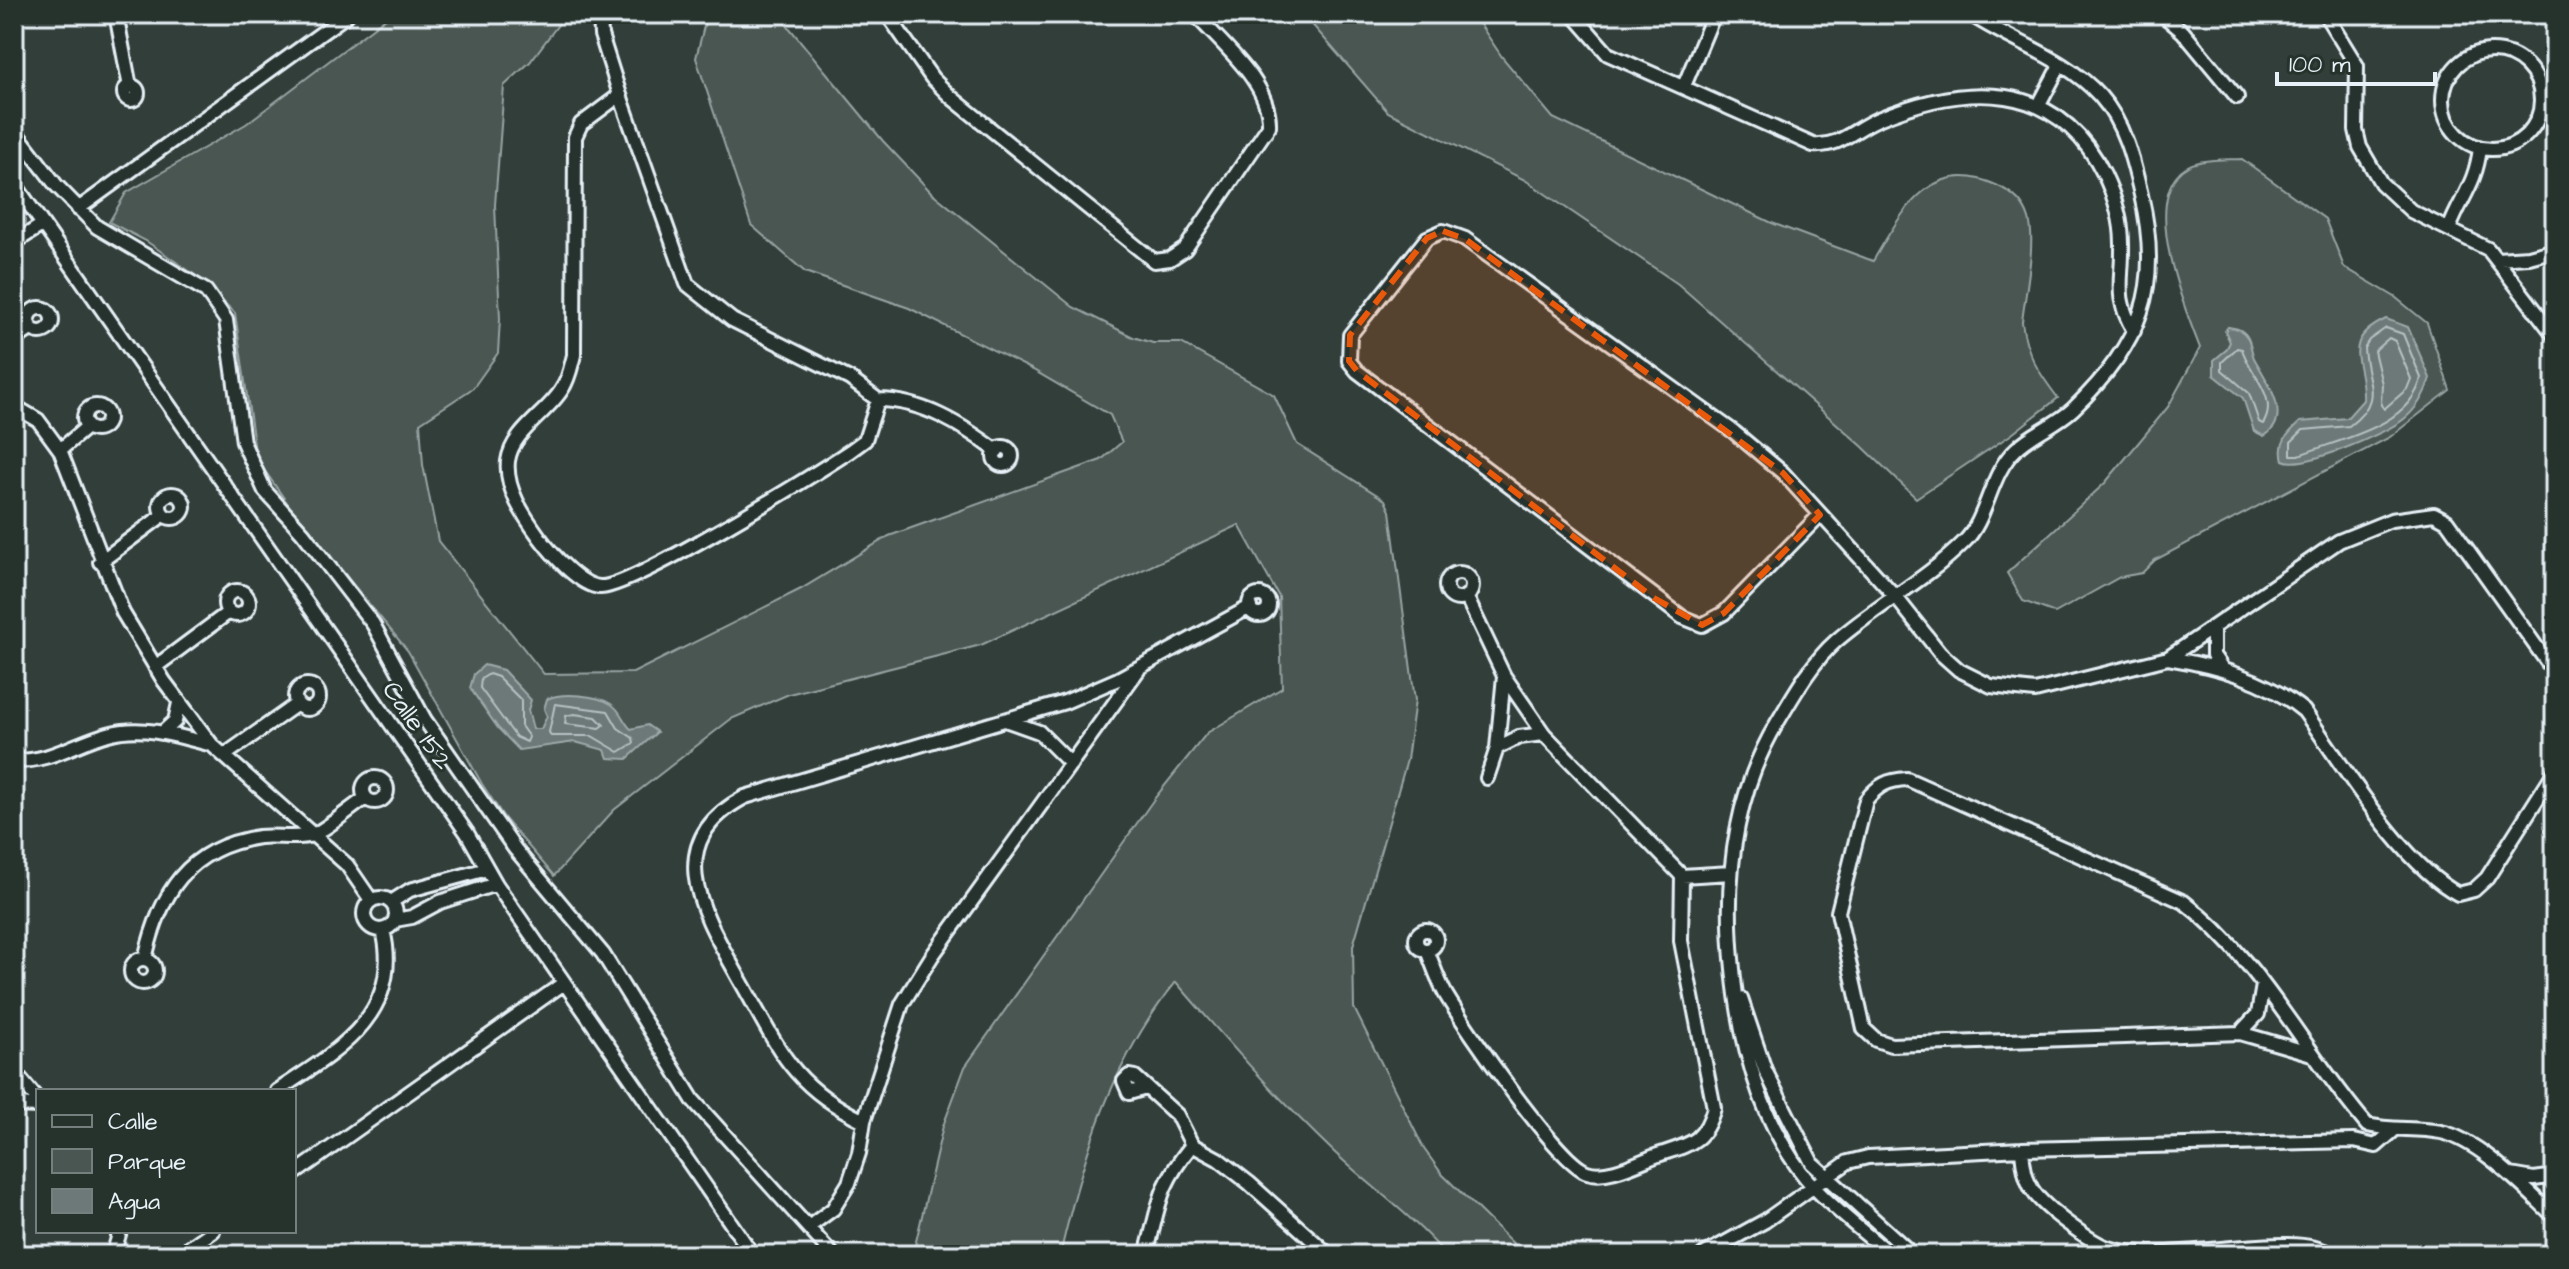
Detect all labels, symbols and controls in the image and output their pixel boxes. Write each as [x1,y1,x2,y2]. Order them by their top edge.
scale bar [2277,36,2435,86]
text: 100 m [2289,48,2351,82]
street label: Calle 152 [373,674,461,777]
legend [36,1089,296,1233]
text: Calle [108,1105,158,1139]
text: Parque [108,1145,186,1179]
text: Agua [108,1185,160,1220]

